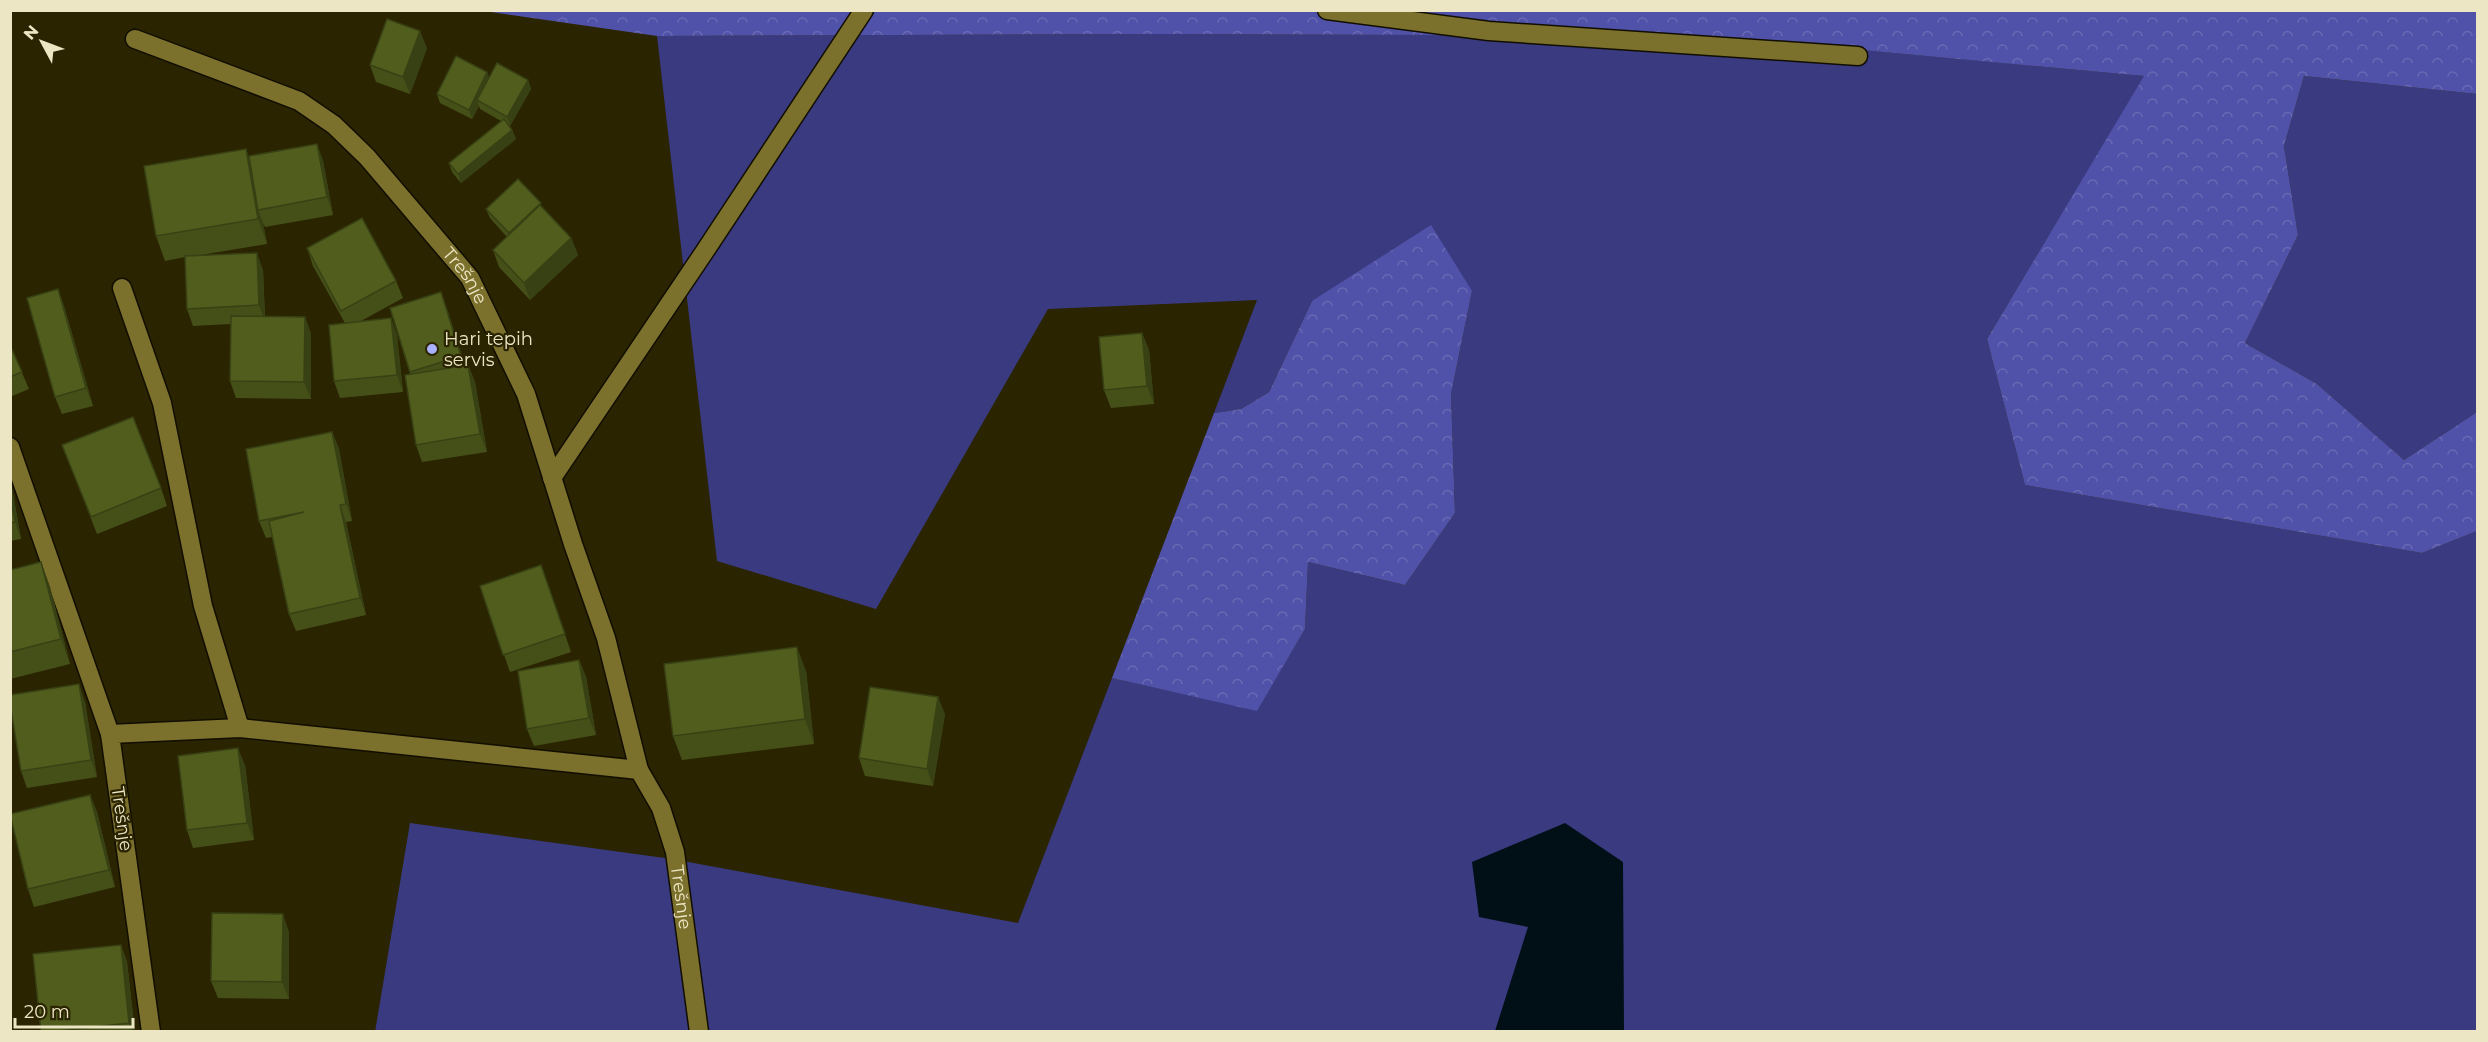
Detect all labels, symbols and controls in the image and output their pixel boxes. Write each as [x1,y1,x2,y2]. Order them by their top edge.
north arrow [12,12,72,72]
text: N [20,21,42,44]
street label: Trešnje [438,243,492,308]
place label: Hari tepih servis [444,328,533,371]
marker: Hari tepih servis [425,342,439,356]
street label: Trešnje [107,785,137,853]
street label: Trešnje [666,864,696,931]
scale bar [15,991,134,1029]
text: 20 m [24,1001,70,1023]

